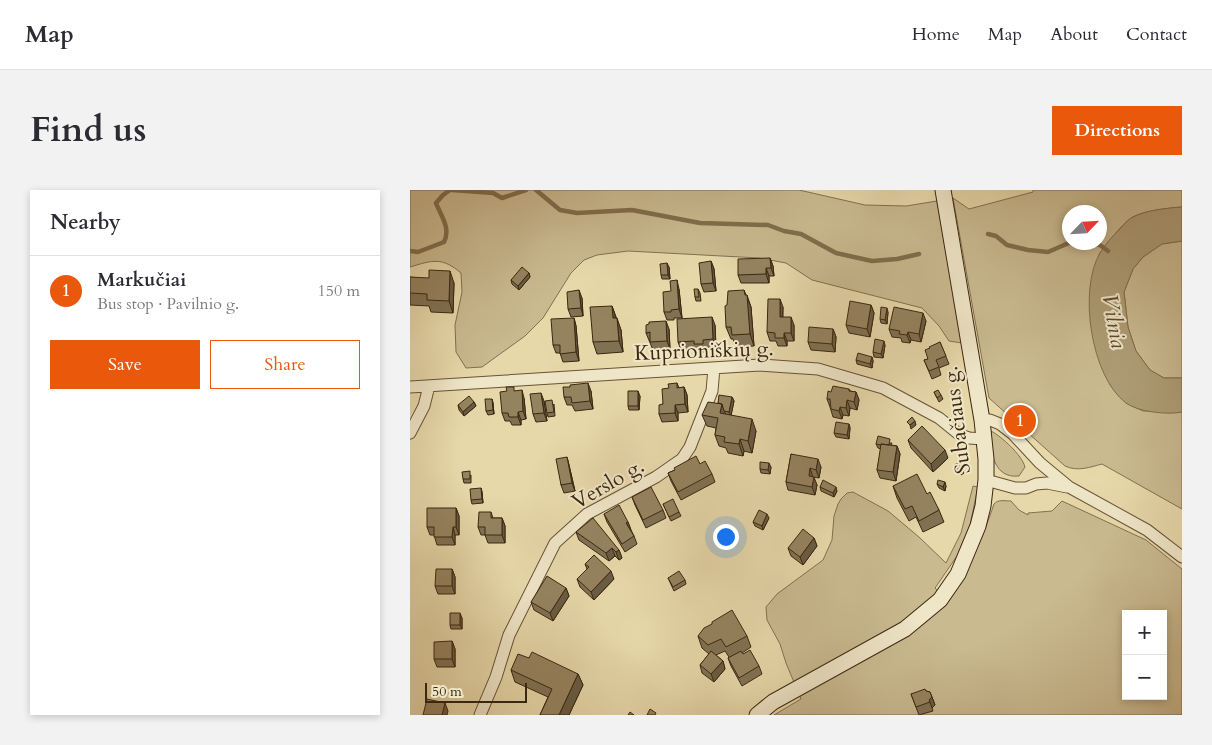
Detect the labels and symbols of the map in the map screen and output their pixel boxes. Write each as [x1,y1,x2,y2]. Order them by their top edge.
north arrow [1062,205,1107,250]
water label: Vilnia [1094,291,1134,351]
street label: Kuprioniškių g. [634,334,774,368]
street label: Subačiaus g. [936,365,978,475]
pin: 1 [1004,402,1036,440]
street label: Verslo g. [567,452,649,516]
your location [713,524,739,550]
scale bar [425,680,528,703]

